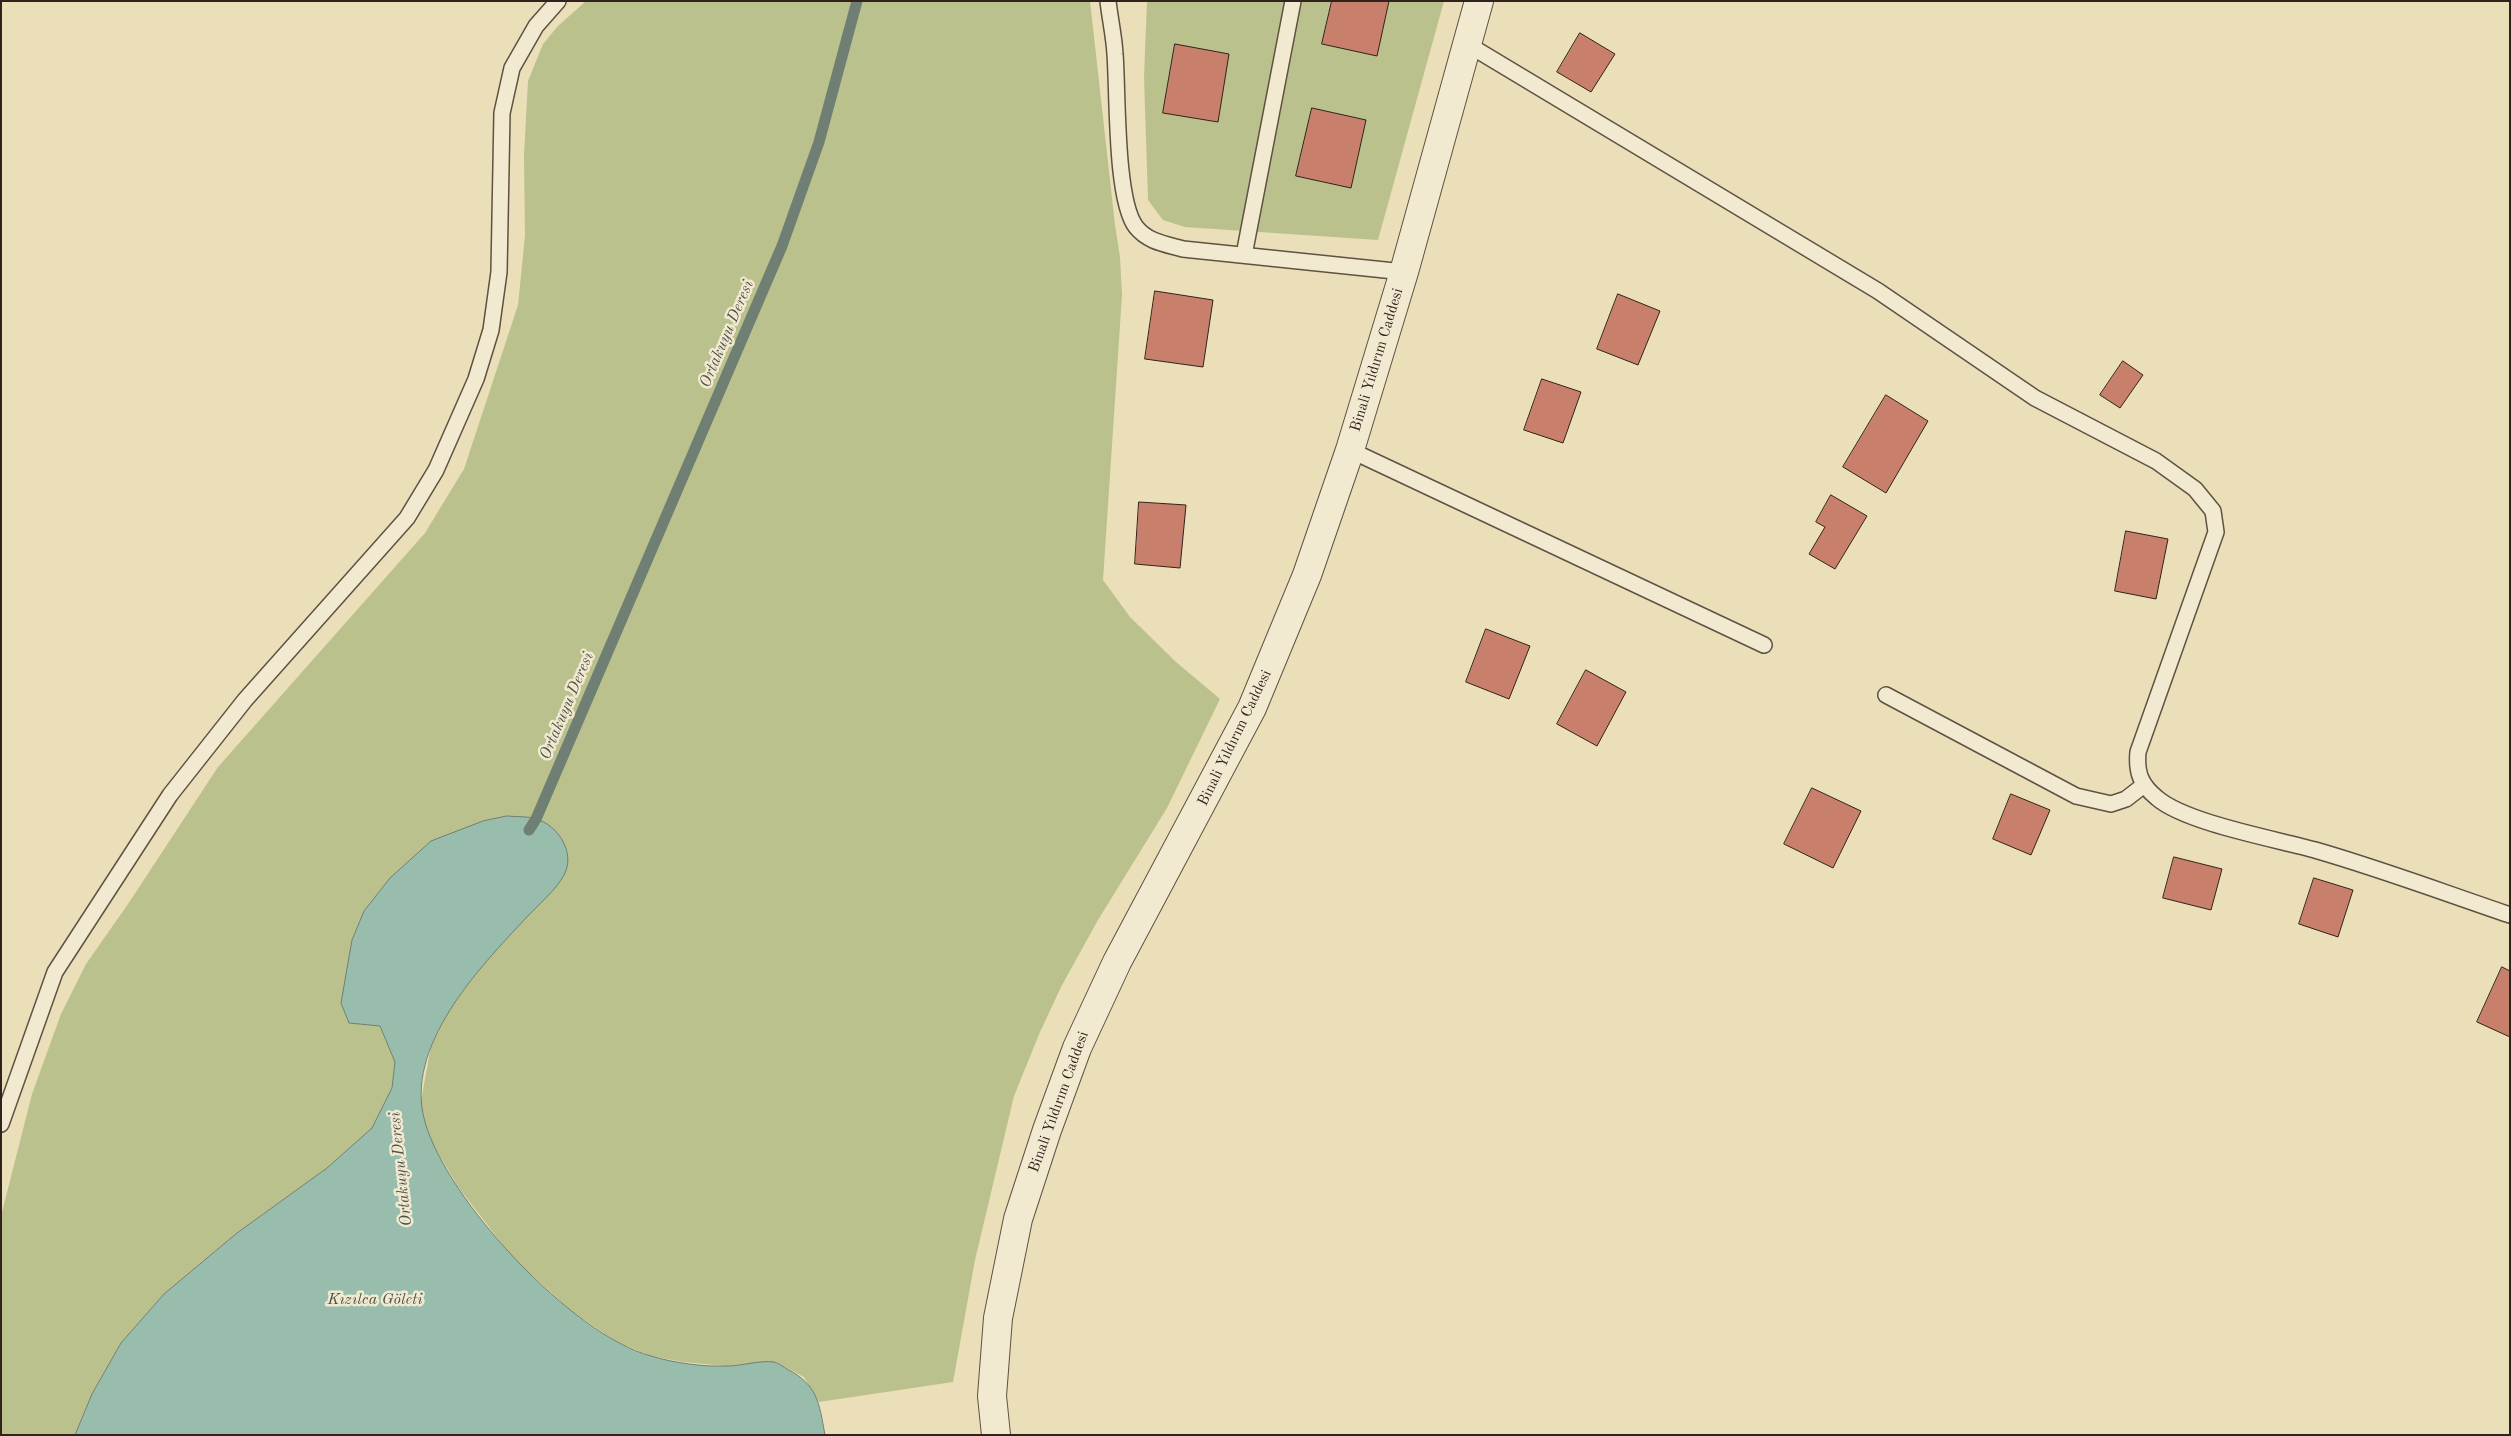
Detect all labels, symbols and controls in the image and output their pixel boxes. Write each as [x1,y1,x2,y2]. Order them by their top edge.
water label: Ortakuyu Deresi [696,277,758,391]
street label: Binali Yıldırım Caddesi [1347,286,1407,434]
water label: Ortakuyu Deresi [536,649,598,763]
street label: Binali Yıldırım Caddesi [1194,667,1276,809]
street label: Binali Yıldırım Caddesi [1025,1029,1093,1175]
water label: Ortakuyu Deresi [385,1111,417,1227]
water label: Kızılca Göleti [327,1290,423,1310]

